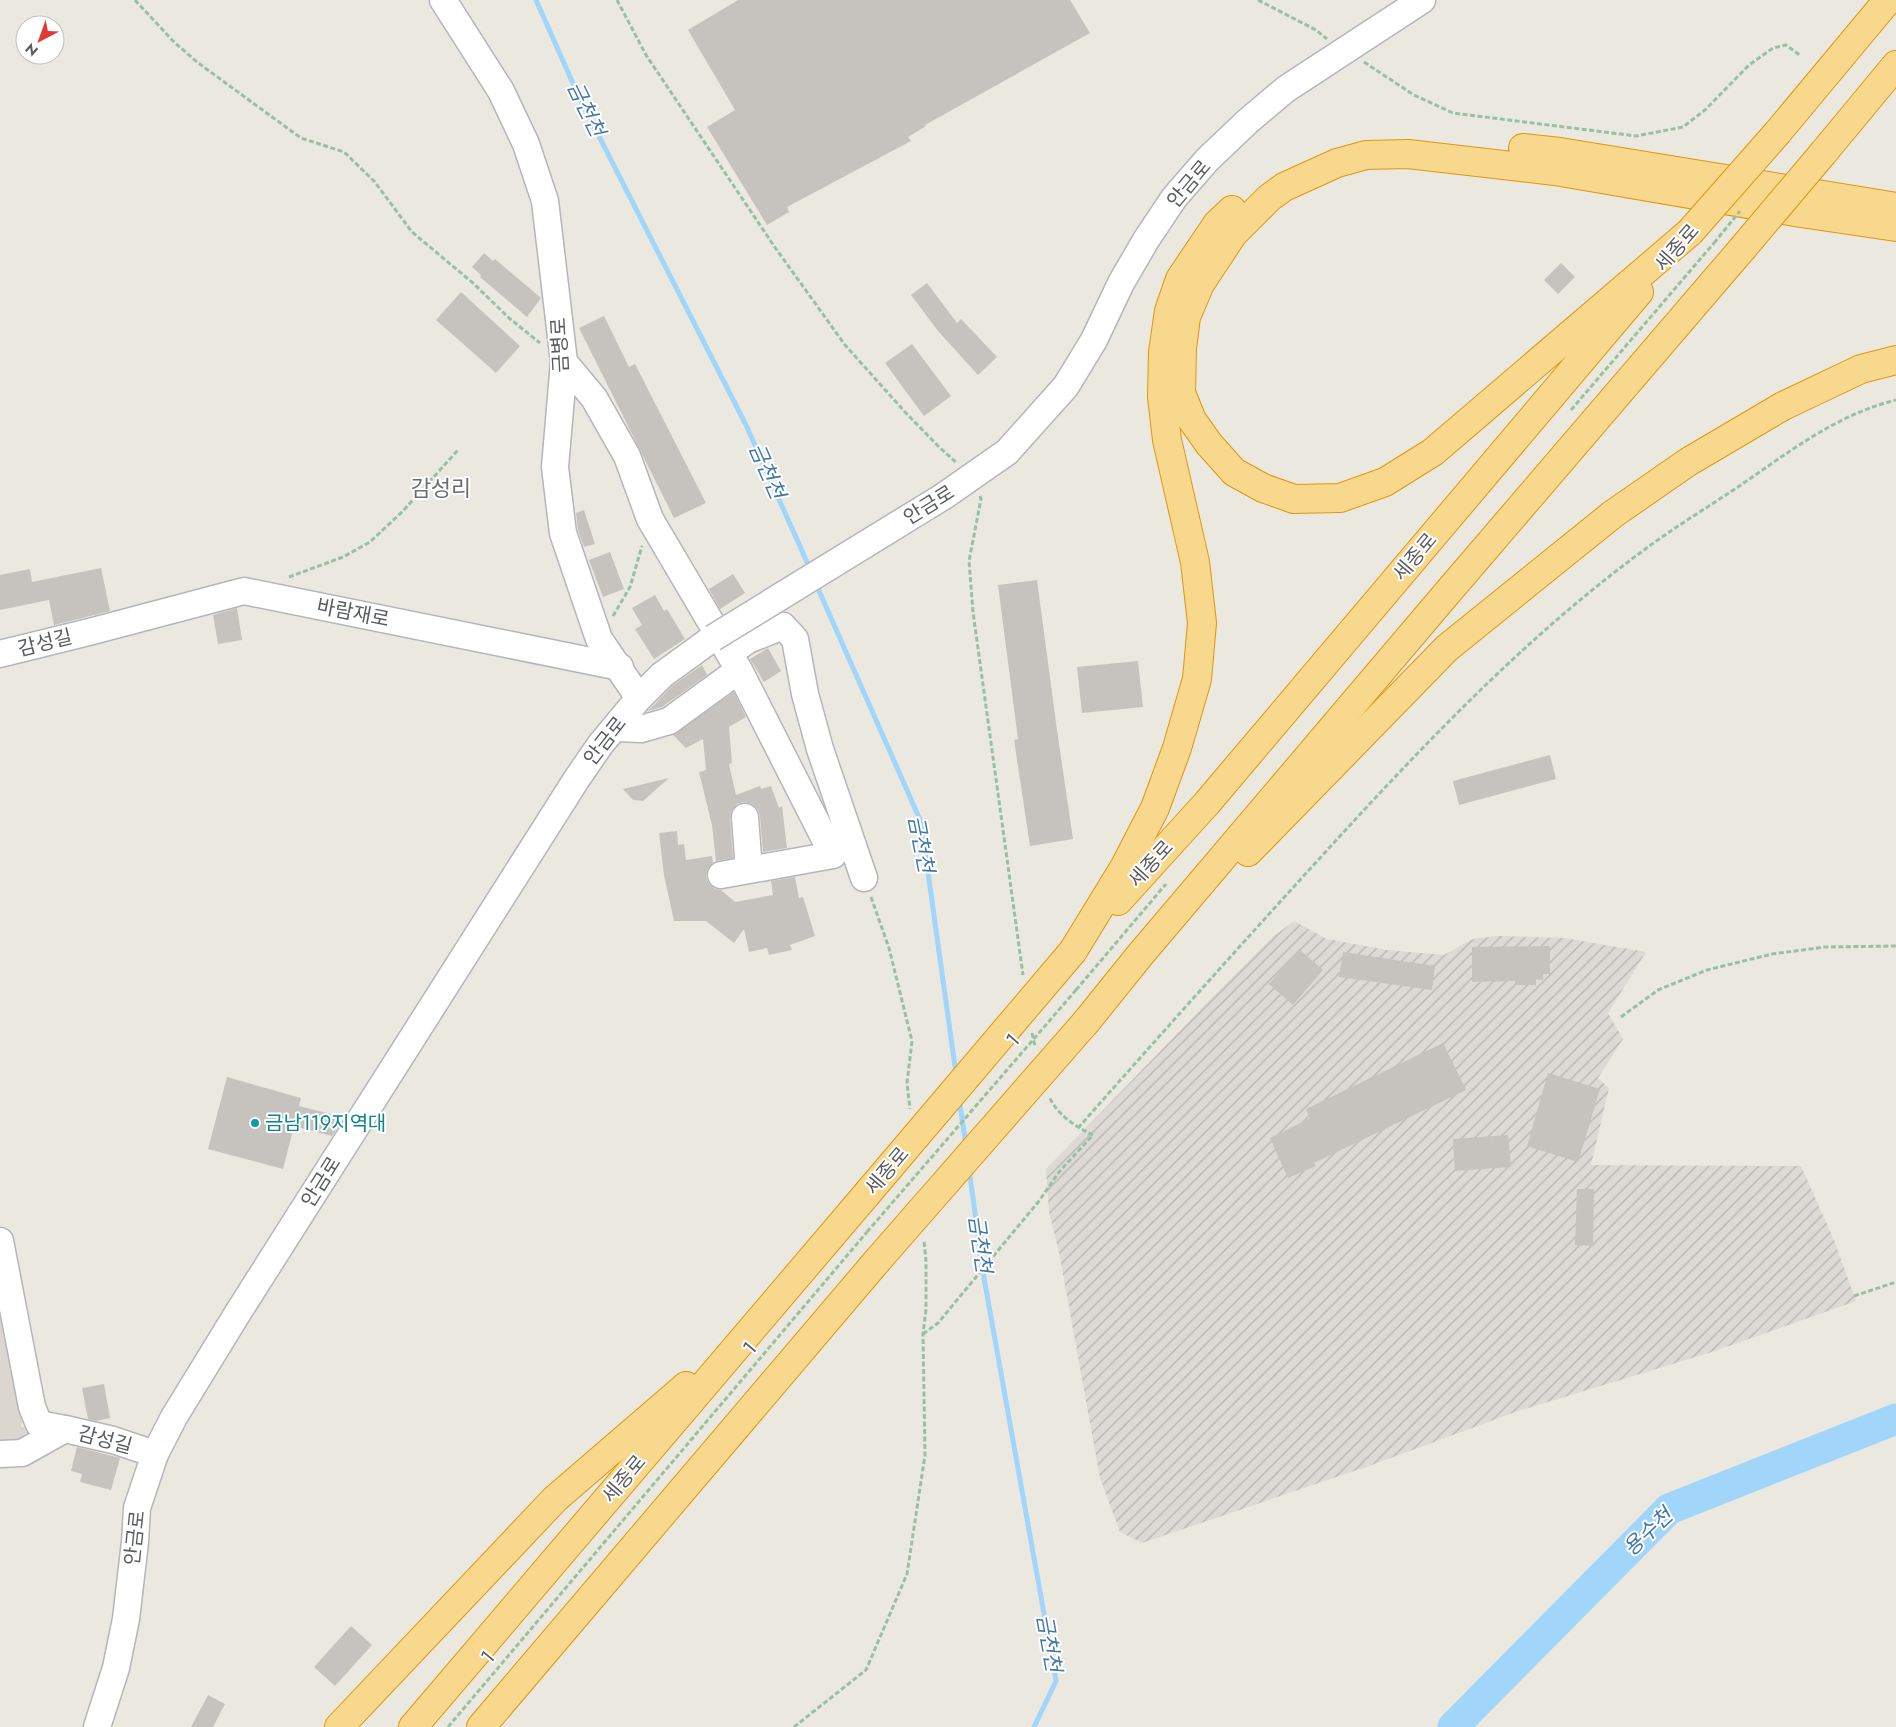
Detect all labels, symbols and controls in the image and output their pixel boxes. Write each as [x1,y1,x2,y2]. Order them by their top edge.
north arrow [15,15,65,65]
text: N [21,39,42,61]
water label: 금천천 [560,76,613,144]
street label: 안금로 [1160,154,1218,214]
street label: 세종로 [1648,218,1706,278]
street label: 금병로 [544,317,576,373]
water label: 금천천 [742,438,794,506]
district label: 감성리 [411,472,471,504]
street label: 안금로 [898,478,960,532]
street label: 세종로 [1386,527,1444,587]
street label: 바람재로 [314,592,392,634]
street label: 감성길 [15,622,75,664]
street label: 안금로 [577,710,633,772]
water label: 금천천 [901,813,942,878]
street label: 세종로 [1122,834,1180,894]
street label: 1 [999,1027,1027,1053]
place label: 금남119지역대 [265,1109,387,1138]
marker: 금남119지역대 [249,1117,261,1129]
street label: 세종로 [858,1141,916,1201]
street label: 안금로 [294,1151,348,1213]
water label: 금천천 [961,1213,999,1277]
street label: 1 [736,1335,764,1361]
street label: 감성길 [75,1419,135,1461]
street label: 세종로 [595,1449,653,1509]
water label: 용수천 [1617,1499,1681,1563]
street label: 안금로 [118,1509,152,1567]
water label: 금천천 [1029,1612,1069,1677]
street label: 1 [474,1644,502,1670]

